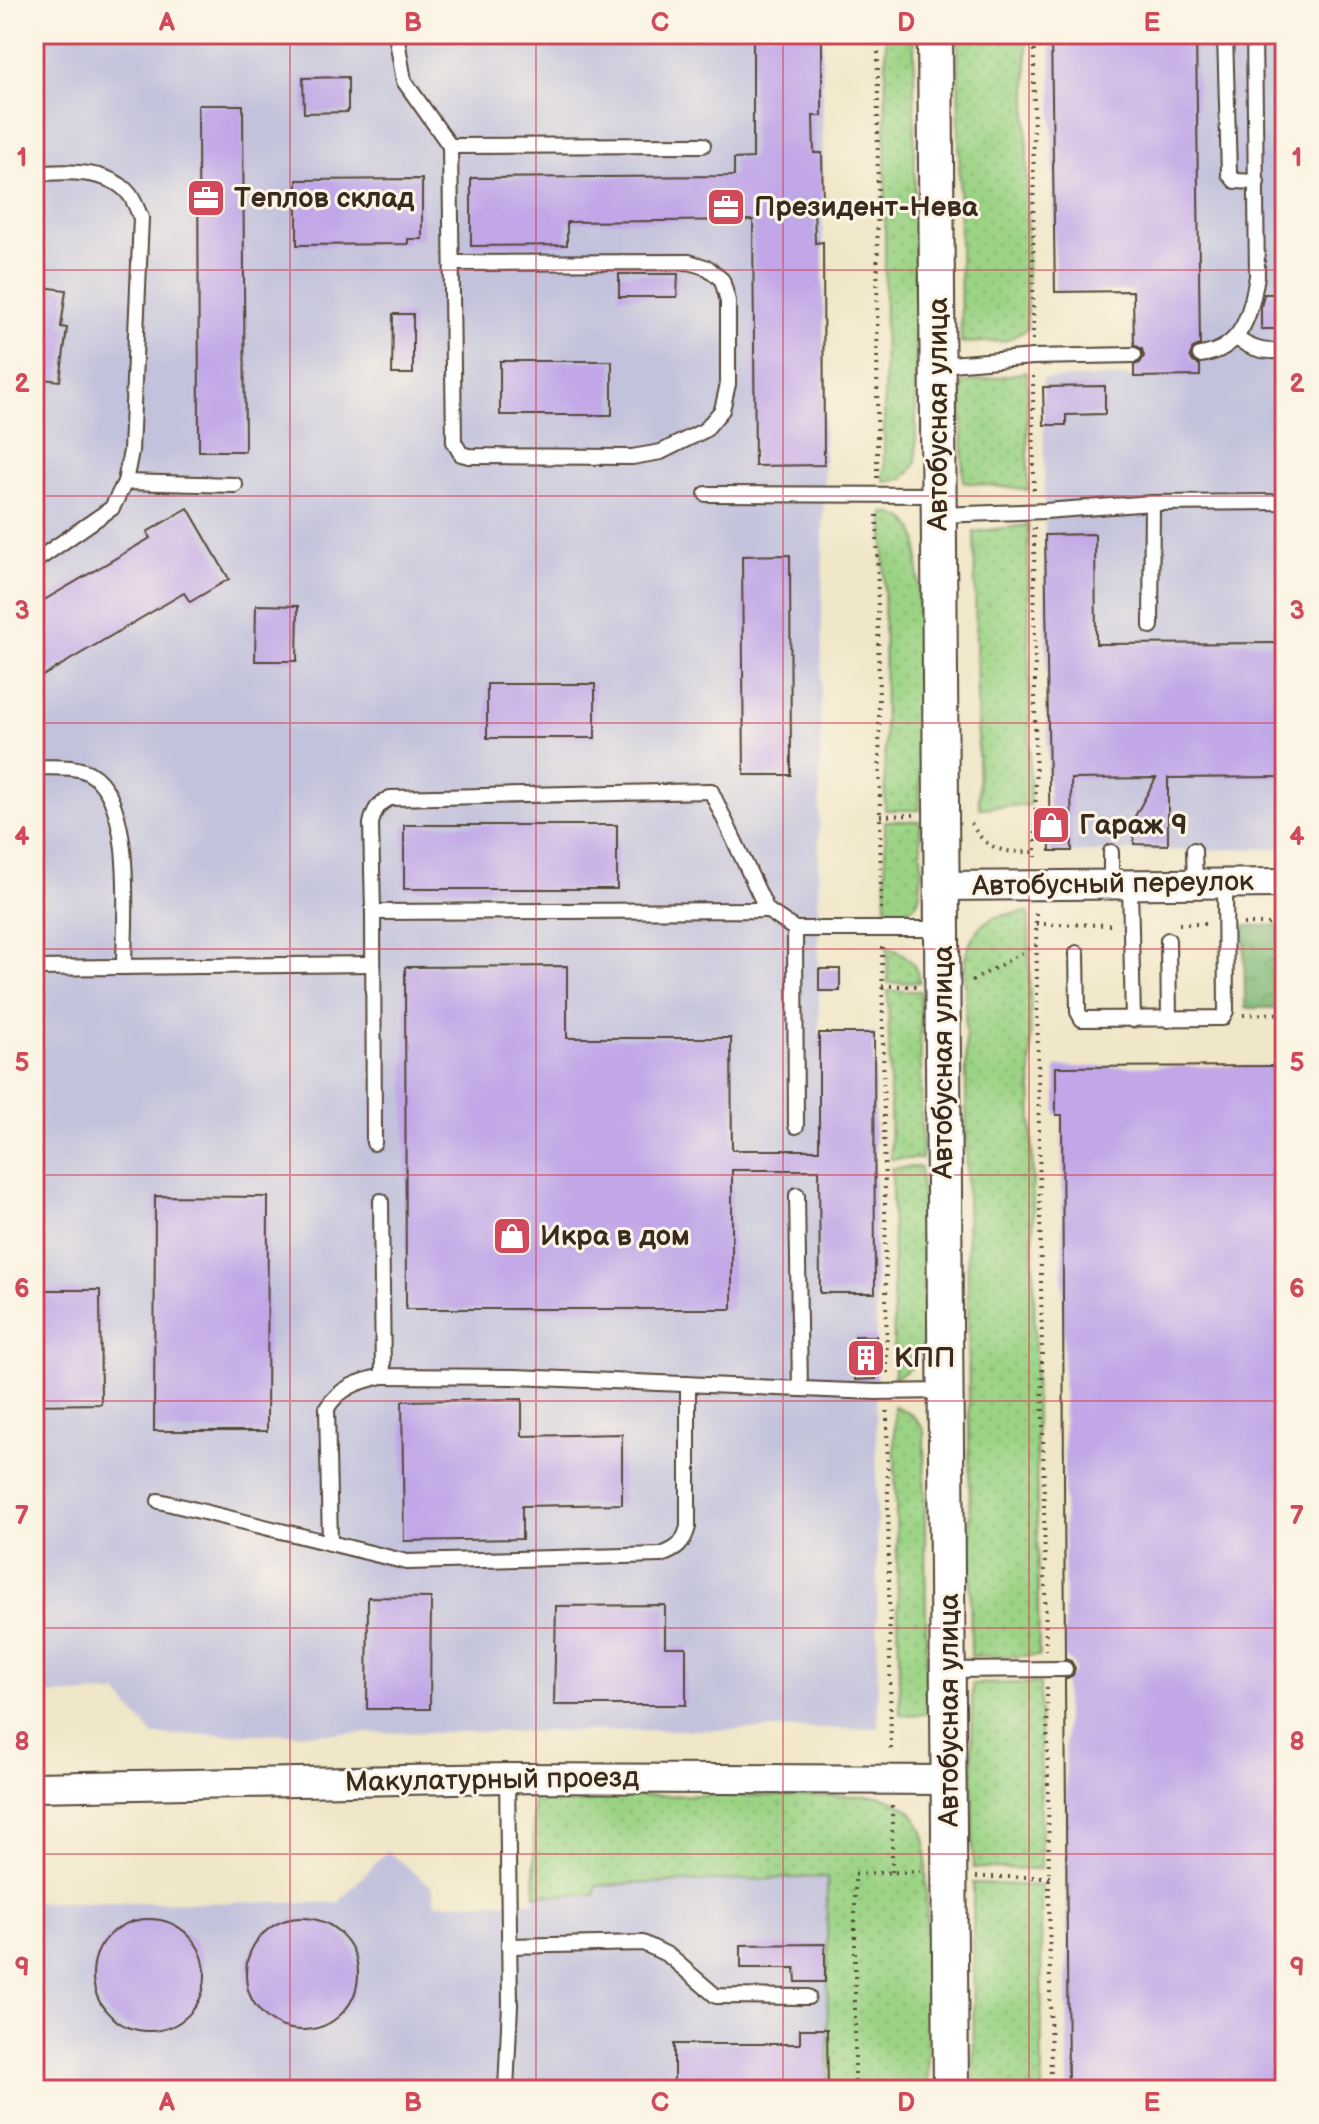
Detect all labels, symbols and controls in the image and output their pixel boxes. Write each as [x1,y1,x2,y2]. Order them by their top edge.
text: A [158,8,175,39]
text: B [404,8,422,39]
text: C [651,8,669,39]
text: D [897,8,915,39]
text: E [1144,8,1161,39]
text: 1 [17,143,27,174]
text: 1 [1292,143,1302,174]
office icon: Теплов склад [185,177,227,219]
place label: Теплов склад [234,182,415,215]
office icon: Президент-Нева [705,186,747,228]
place label: Президент-Нева [754,191,979,224]
street label: Автобусная улица [922,297,955,532]
text: 2 [14,369,30,400]
text: 2 [1289,369,1305,400]
text: 3 [14,596,30,627]
text: 3 [1289,596,1305,627]
shop icon: Гараж 9 [1030,804,1072,846]
place label: Гараж 9 [1079,809,1187,842]
text: 4 [14,822,30,853]
text: 4 [1289,822,1305,853]
street label: Автобусный переулок [971,865,1254,903]
street label: Автобусная улица [927,945,960,1180]
text: 5 [14,1048,30,1079]
text: 5 [1289,1048,1305,1079]
shop icon: Икра в дом [491,1215,533,1257]
place label: Икра в дом [540,1220,690,1253]
text: 6 [14,1274,30,1305]
text: 6 [1289,1274,1305,1305]
building icon: КПП [845,1337,887,1379]
place label: КПП [894,1342,955,1375]
text: 7 [15,1501,29,1532]
text: 7 [1290,1501,1304,1532]
street label: Автобусная улица [933,1593,966,1828]
text: 8 [14,1727,30,1758]
text: 8 [1289,1727,1305,1758]
street label: Макулатурный проезд [345,1761,639,1799]
text: 9 [14,1953,30,1984]
text: 9 [1289,1953,1305,1984]
text: A [158,2088,175,2119]
text: B [404,2088,422,2119]
text: C [651,2088,669,2119]
text: D [897,2088,915,2119]
text: E [1144,2088,1161,2119]

